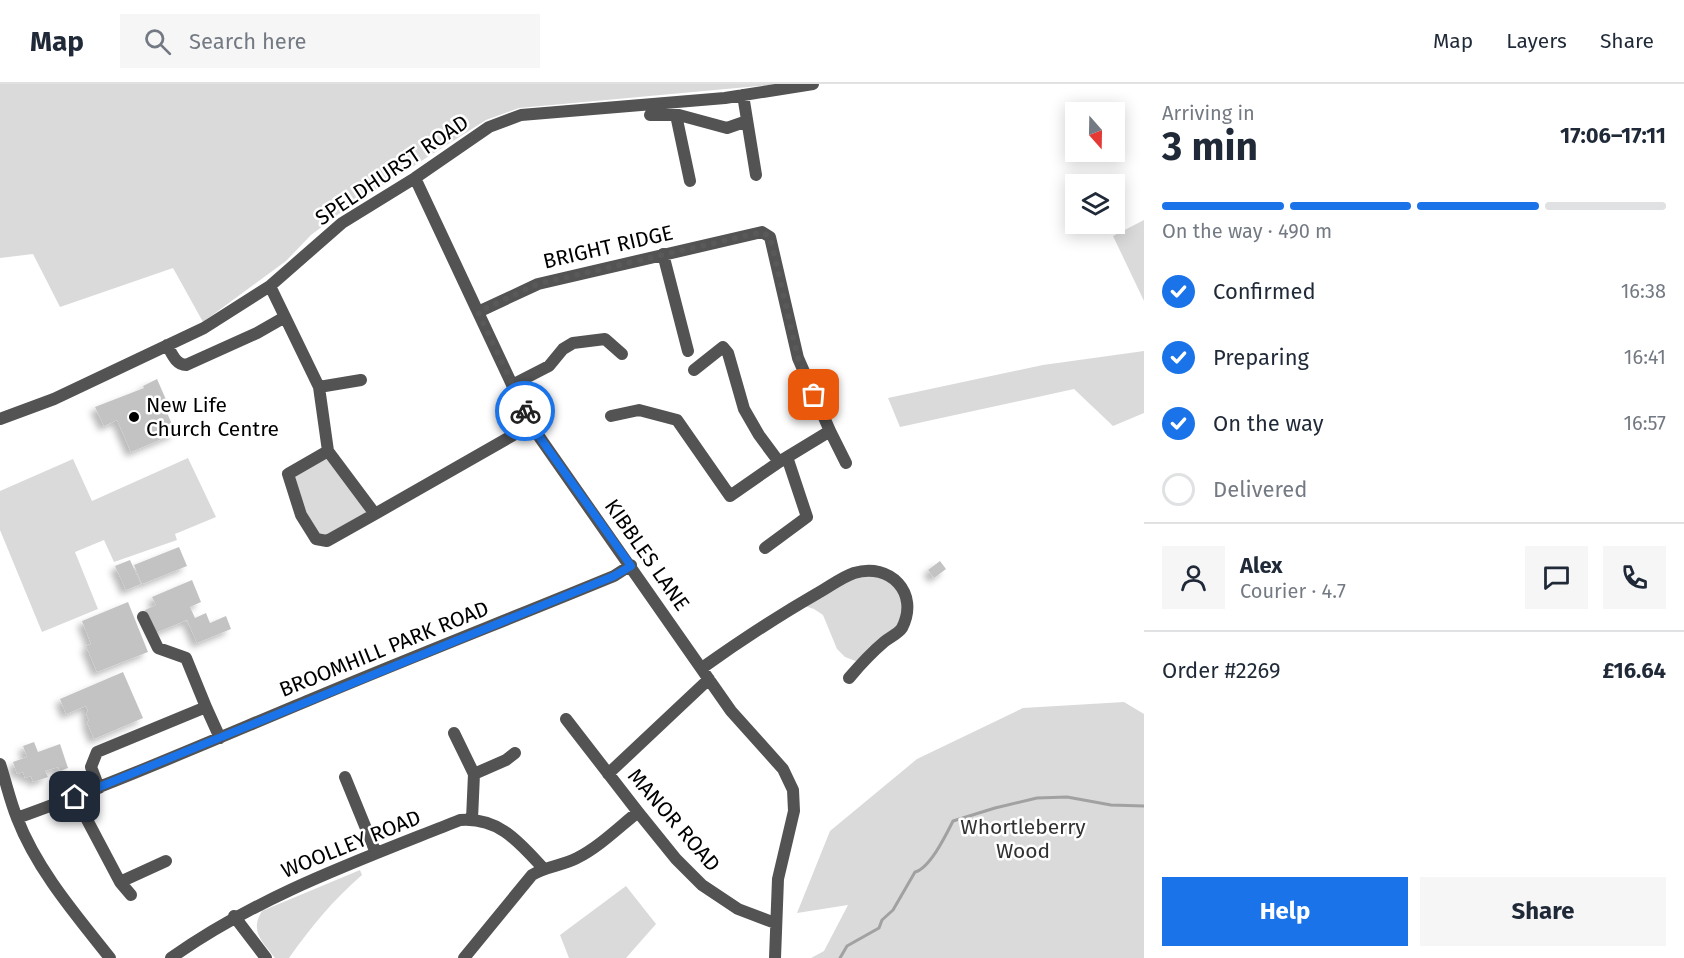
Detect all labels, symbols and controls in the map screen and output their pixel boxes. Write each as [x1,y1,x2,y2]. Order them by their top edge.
search box [120,14,540,68]
text: Map [30,25,84,58]
icon: search [141,25,174,58]
text: Search here [189,28,307,55]
text: Map [1433,28,1473,54]
text: Layers [1506,28,1567,54]
text: Share [1600,28,1654,54]
text: Arriving in [1162,101,1255,125]
north arrow [1065,102,1125,162]
map controls [1065,102,1125,234]
street label: SPELDHURST ROAD [310,109,474,231]
text: 17:06–17:11 [1560,122,1666,149]
text: 3 min [1162,124,1258,170]
button: layers [1065,174,1125,234]
street label: BRIGHT RIDGE [541,219,675,275]
text: On the way · 490 m [1162,219,1332,243]
icon: check [1162,275,1195,308]
text: Confirmed [1213,278,1316,305]
text: 16:38 [1621,279,1666,303]
icon: check [1162,341,1195,374]
text: Preparing [1213,344,1309,371]
text: 16:41 [1624,345,1666,369]
pin [788,369,839,420]
icon: bag [797,378,830,411]
courier [495,381,555,441]
place label: New Life Church Centre [146,392,279,442]
icon: bike [509,395,542,428]
icon: check [1162,407,1195,440]
marker: New Life Church Centre [127,410,141,424]
text: On the way [1213,410,1324,437]
text: 16:57 [1623,411,1666,435]
text: Delivered [1213,476,1308,503]
street label: KIBBLES LANE [599,494,695,616]
button: person [1162,546,1225,609]
button: chat [1525,546,1588,609]
button: phone [1603,546,1666,609]
text: Alex [1240,552,1283,579]
text: Courier · 4.7 [1240,579,1346,603]
street label: BROOMHILL PARK ROAD [276,595,492,703]
text: Order #2269 [1162,657,1280,684]
text: £16.64 [1603,657,1666,684]
street label: MANOR ROAD [622,763,726,877]
pin [49,771,100,822]
icon: home [58,780,91,813]
street label: WOOLLEY ROAD [278,804,424,884]
park label: Whortleberry Wood [960,814,1086,864]
button: Help [1162,877,1408,946]
button: Share [1420,877,1666,946]

